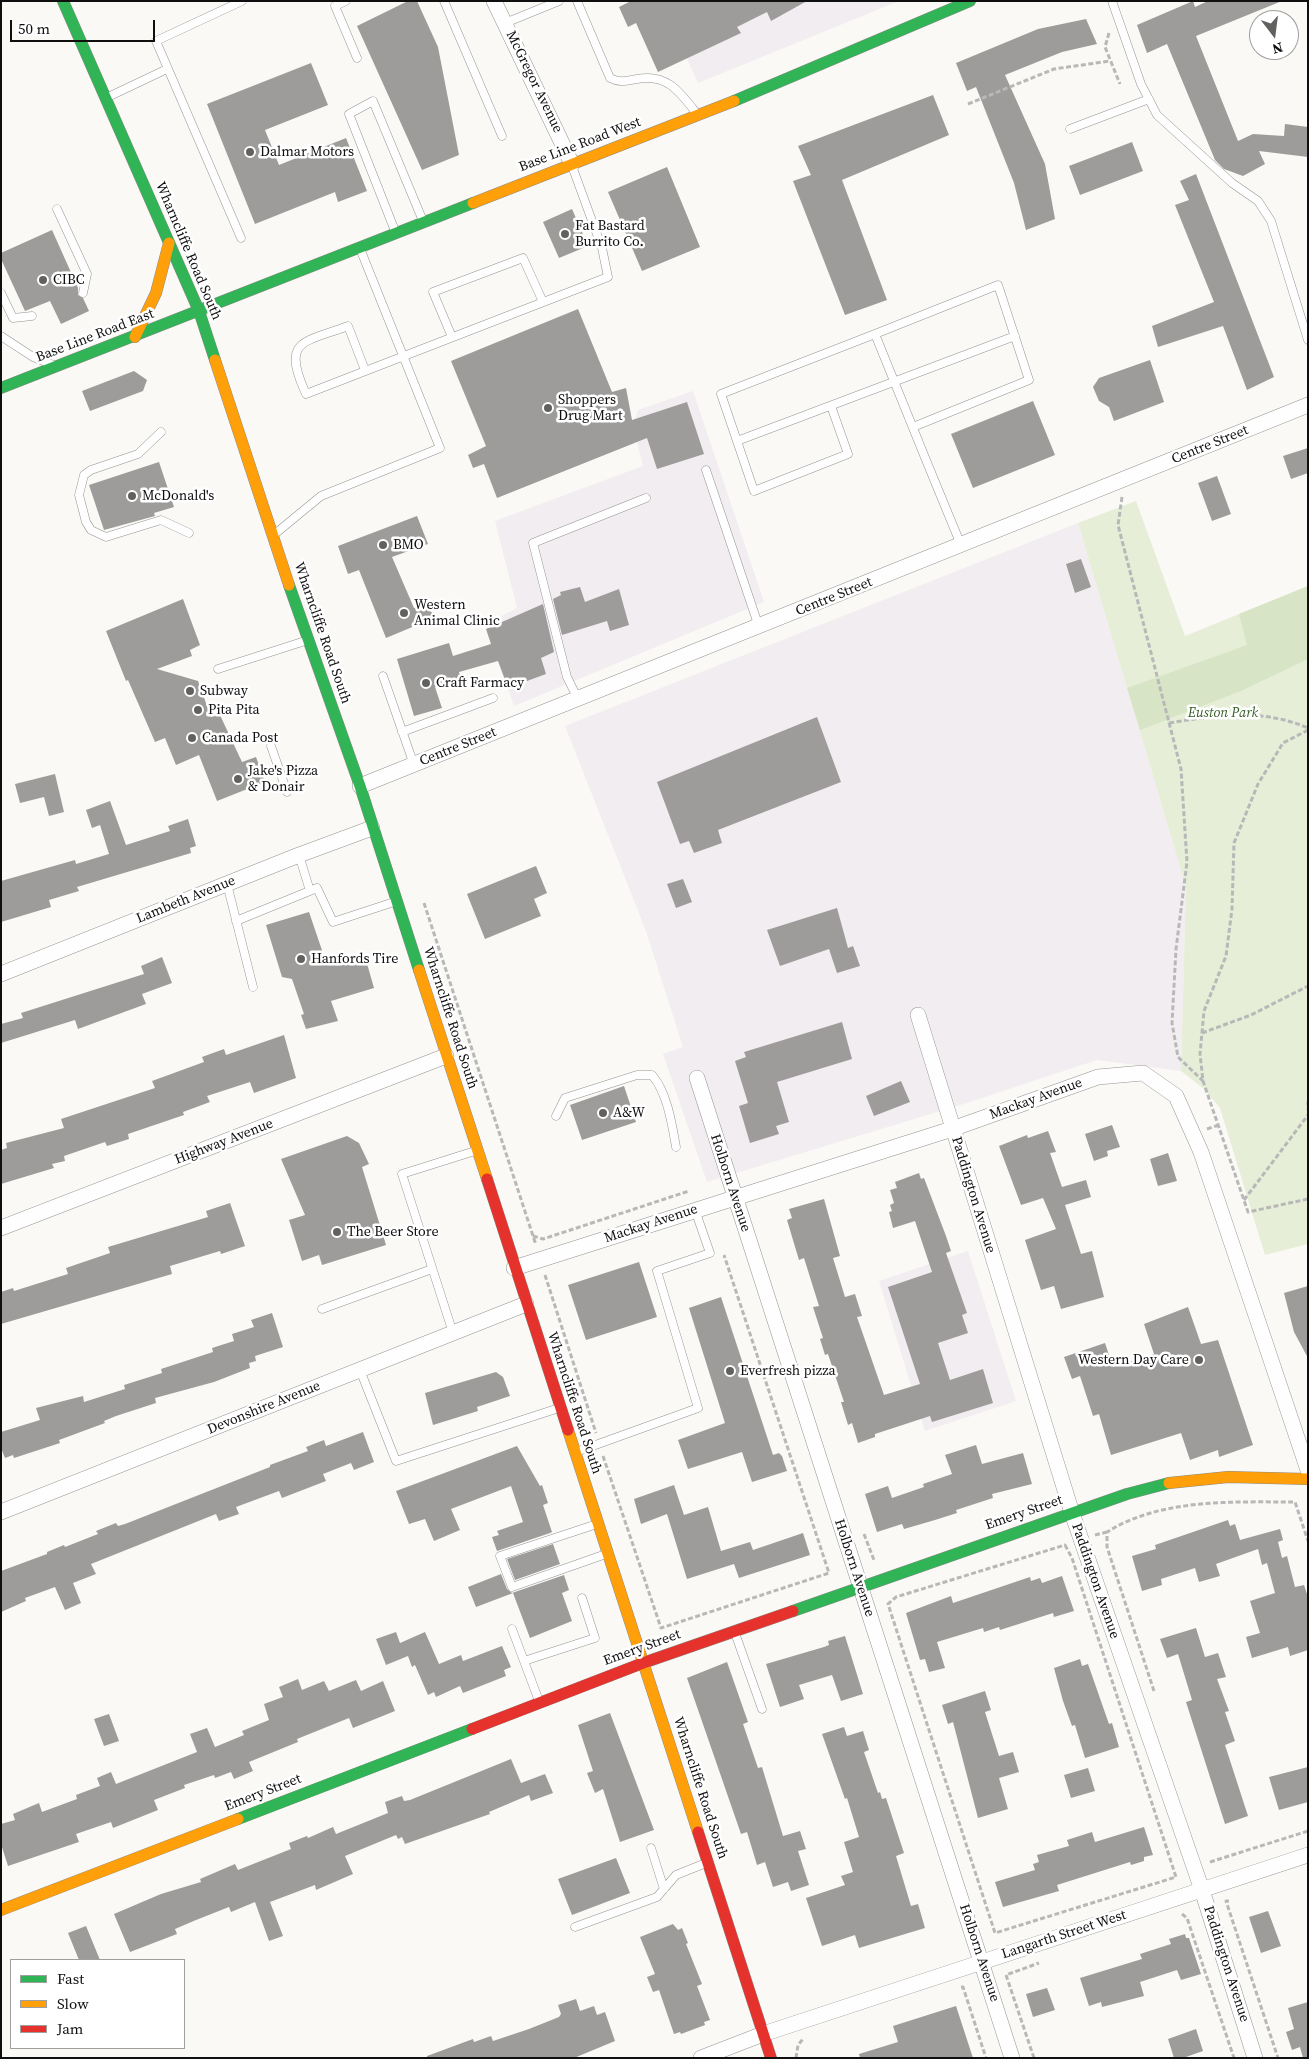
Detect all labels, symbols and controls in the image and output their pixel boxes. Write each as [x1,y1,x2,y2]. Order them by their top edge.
scale bar [12,10,158,42]
north arrow [1249,10,1299,60]
text: 50 m [18,18,50,39]
street label: McGregor Avenue [502,28,566,136]
text: N [1270,38,1285,60]
street label: Base Line Road West [517,114,643,176]
place label: Dalmar Motors [260,144,354,160]
marker: Dalmar Motors [244,146,256,158]
street label: Wharncliffe Road South [151,179,225,323]
place label: Fat Bastard Burrito Co. [575,218,645,250]
marker: Fat Bastard Burrito Co. [559,228,571,240]
place label: CIBC [53,272,85,288]
marker: CIBC [37,274,49,286]
street label: Base Line Road East [34,306,156,366]
place label: Shoppers Drug Mart [558,392,623,424]
marker: Shoppers Drug Mart [542,402,554,414]
street label: Centre Street [1169,422,1251,468]
place label: McDonald's [142,488,214,504]
marker: McDonald's [126,490,138,502]
place label: BMO [393,537,424,553]
marker: BMO [377,539,389,551]
street label: Wharncliffe Road South [290,560,354,706]
street label: Centre Street [793,574,875,620]
place label: Western Animal Clinic [414,597,500,630]
marker: Western Animal Clinic [398,607,410,619]
place label: Craft Farmacy [436,675,524,691]
marker: Craft Farmacy [420,677,432,689]
place label: Subway [200,683,248,699]
marker: Subway [184,685,196,697]
place label: Pita Pita [208,702,260,718]
marker: Pita Pita [192,704,204,716]
park label: Euston Park [1188,705,1258,721]
street label: Centre Street [417,724,499,770]
place label: Canada Post [202,730,278,746]
marker: Canada Post [186,732,198,744]
place label: Jake's Pizza & Donair [248,763,318,796]
marker: Jake's Pizza & Donair [232,773,244,785]
street label: Lambeth Avenue [134,872,238,928]
street label: Wharncliffe Road South [419,945,481,1091]
place label: Hanfords Tire [311,951,398,967]
marker: Hanfords Tire [295,953,307,965]
street label: Mackay Avenue [987,1074,1085,1124]
place label: A&W [613,1105,645,1121]
marker: A&W [597,1107,609,1119]
street label: Highway Avenue [172,1115,276,1169]
street label: Holborn Avenue [706,1132,754,1234]
street label: Paddington Avenue [947,1135,999,1255]
street label: Mackay Avenue [602,1201,700,1247]
place label: The Beer Store [347,1224,439,1240]
marker: The Beer Store [331,1226,343,1238]
street label: Wharncliffe Road South [543,1330,605,1476]
place label: Western Day Care [1078,1352,1189,1368]
marker: Western Day Care [1193,1354,1205,1366]
place label: Everfresh pizza [740,1363,836,1379]
marker: Everfresh pizza [724,1365,736,1377]
street label: Devonshire Avenue [205,1378,323,1438]
street label: Emery Street [983,1492,1065,1534]
street label: Holborn Avenue [830,1517,878,1619]
street label: Paddington Avenue [1067,1521,1123,1641]
street label: Emery Street [601,1626,683,1670]
street label: Wharncliffe Road South [669,1715,731,1861]
street label: Emery Street [222,1771,304,1815]
street label: Holborn Avenue [955,1902,1003,2004]
street label: Paddington Avenue [1199,1904,1253,2024]
street label: Langarth Street West [1000,1907,1128,1963]
legend [10,1959,185,2049]
text: Fast [57,1968,84,1989]
text: Slow [57,1993,89,2014]
text: Jam [57,2018,83,2039]

